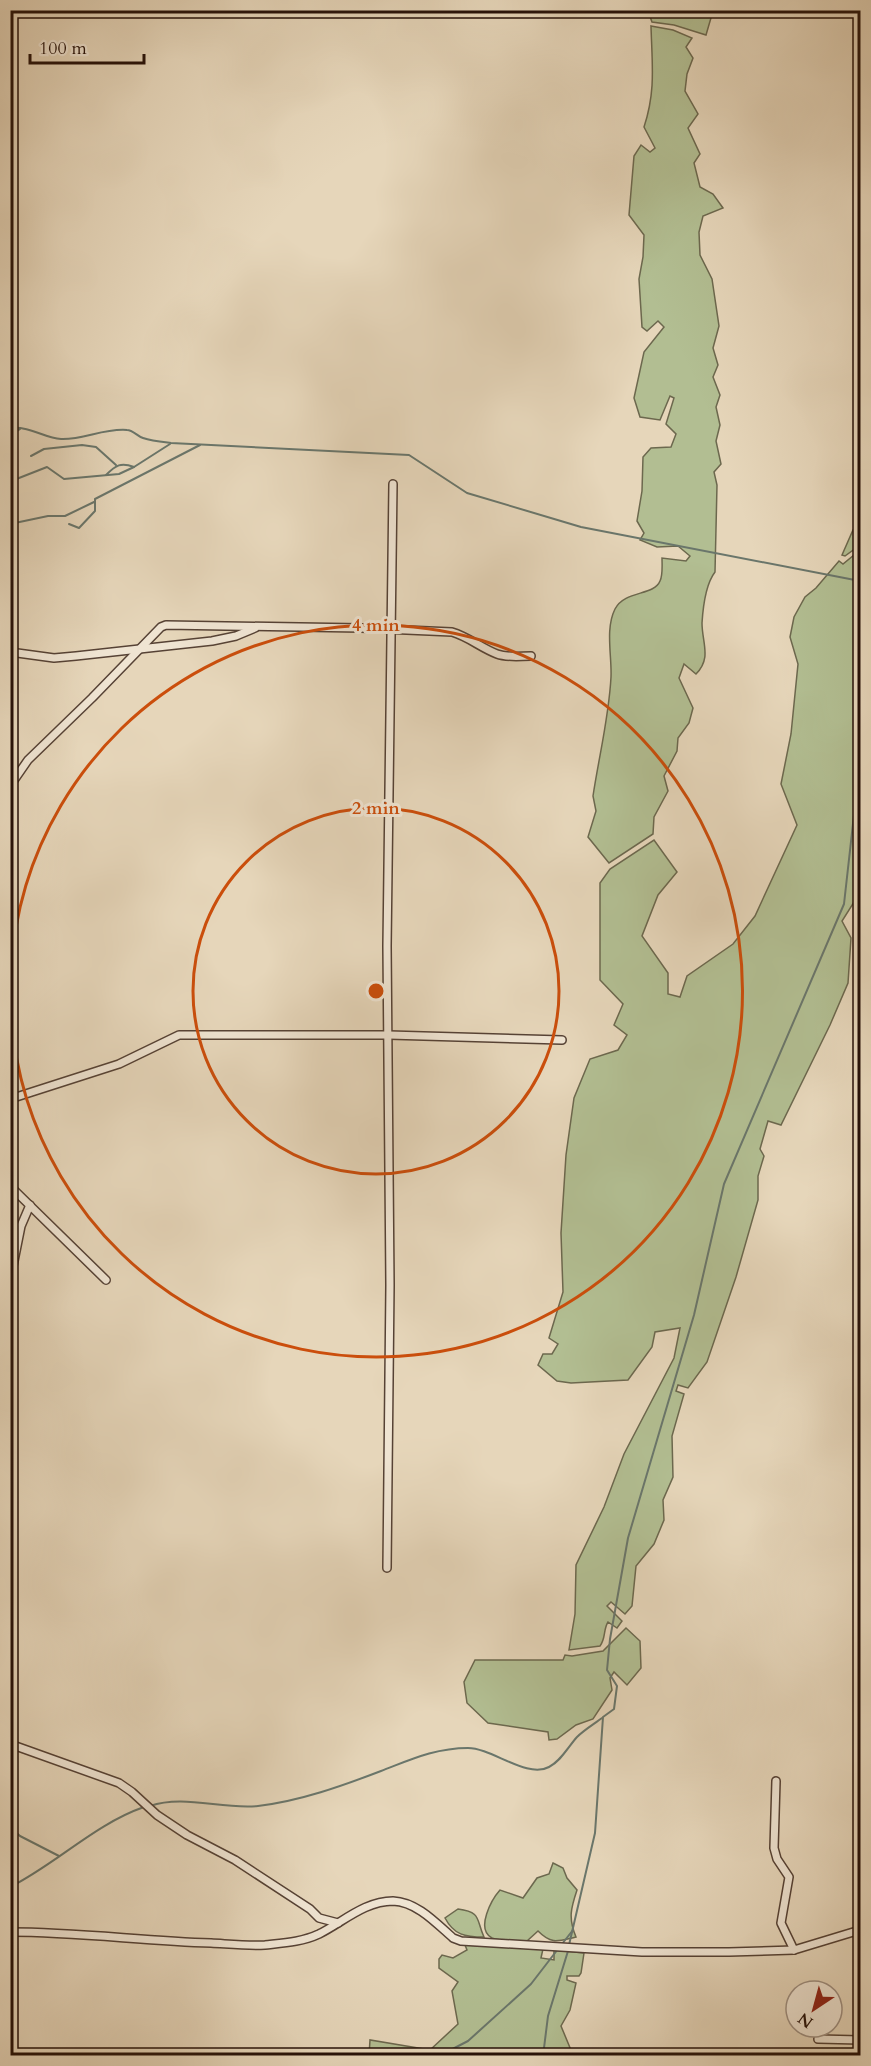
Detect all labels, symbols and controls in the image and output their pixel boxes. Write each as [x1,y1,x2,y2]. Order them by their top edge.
scale bar [30,27,144,65]
text: 100 m [39,36,87,61]
text: 4 min [352,613,400,638]
text: 2 min [352,796,400,821]
centre of rings [366,981,386,1001]
north arrow [784,1979,844,2039]
text: N [794,2007,818,2033]

